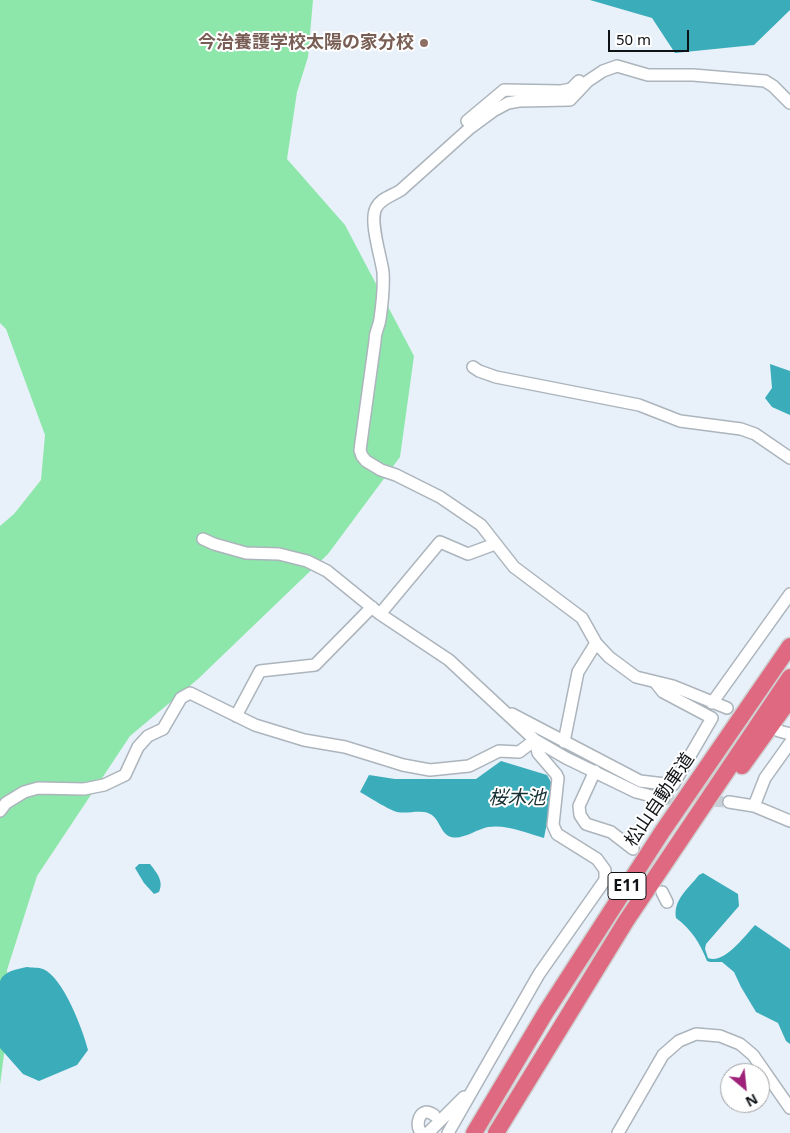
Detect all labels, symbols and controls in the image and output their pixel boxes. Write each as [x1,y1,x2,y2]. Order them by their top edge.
scale bar [610,20,691,52]
text: 50 m [616,29,651,49]
place label: 今治養護学校太陽の家分校 [198,32,414,54]
marker: 今治養護学校太陽の家分校 [418,37,430,49]
street label: 松山自動車道 [621,749,699,851]
water label: 桜木池 [489,788,545,810]
road number: E11 [608,872,646,899]
north arrow [720,1063,770,1113]
text: N [742,1090,761,1112]

